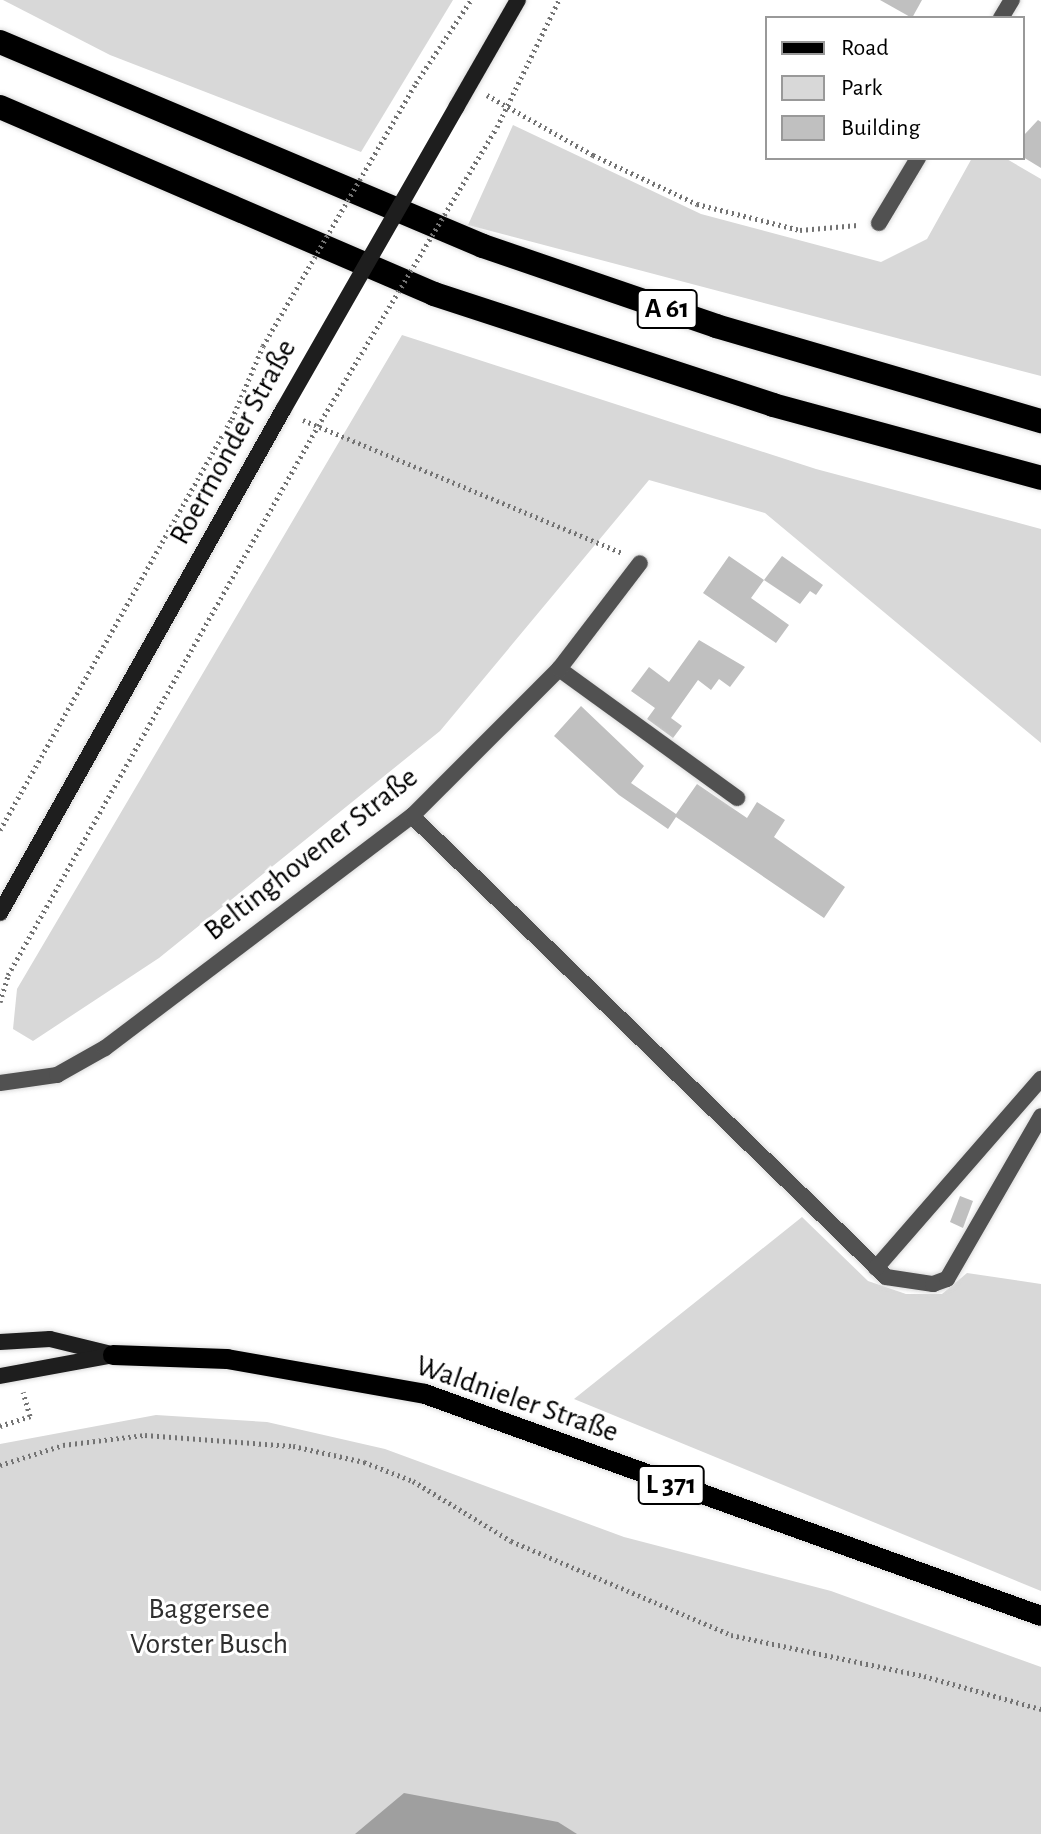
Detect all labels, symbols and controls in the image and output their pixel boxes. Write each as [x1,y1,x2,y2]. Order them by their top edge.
legend [765,16,1025,160]
text: Road [841,36,889,60]
text: Park [841,76,882,100]
text: Building [841,116,920,140]
road number: A 61 [635,285,699,333]
street label: Roermonder Straße [162,333,304,551]
street label: Beltinghovener Straße [197,759,425,949]
street label: Waldnieler Straße [411,1347,623,1451]
road number: L 371 [637,1461,705,1509]
park label: Baggersee Vorster Busch [130,1591,288,1662]

